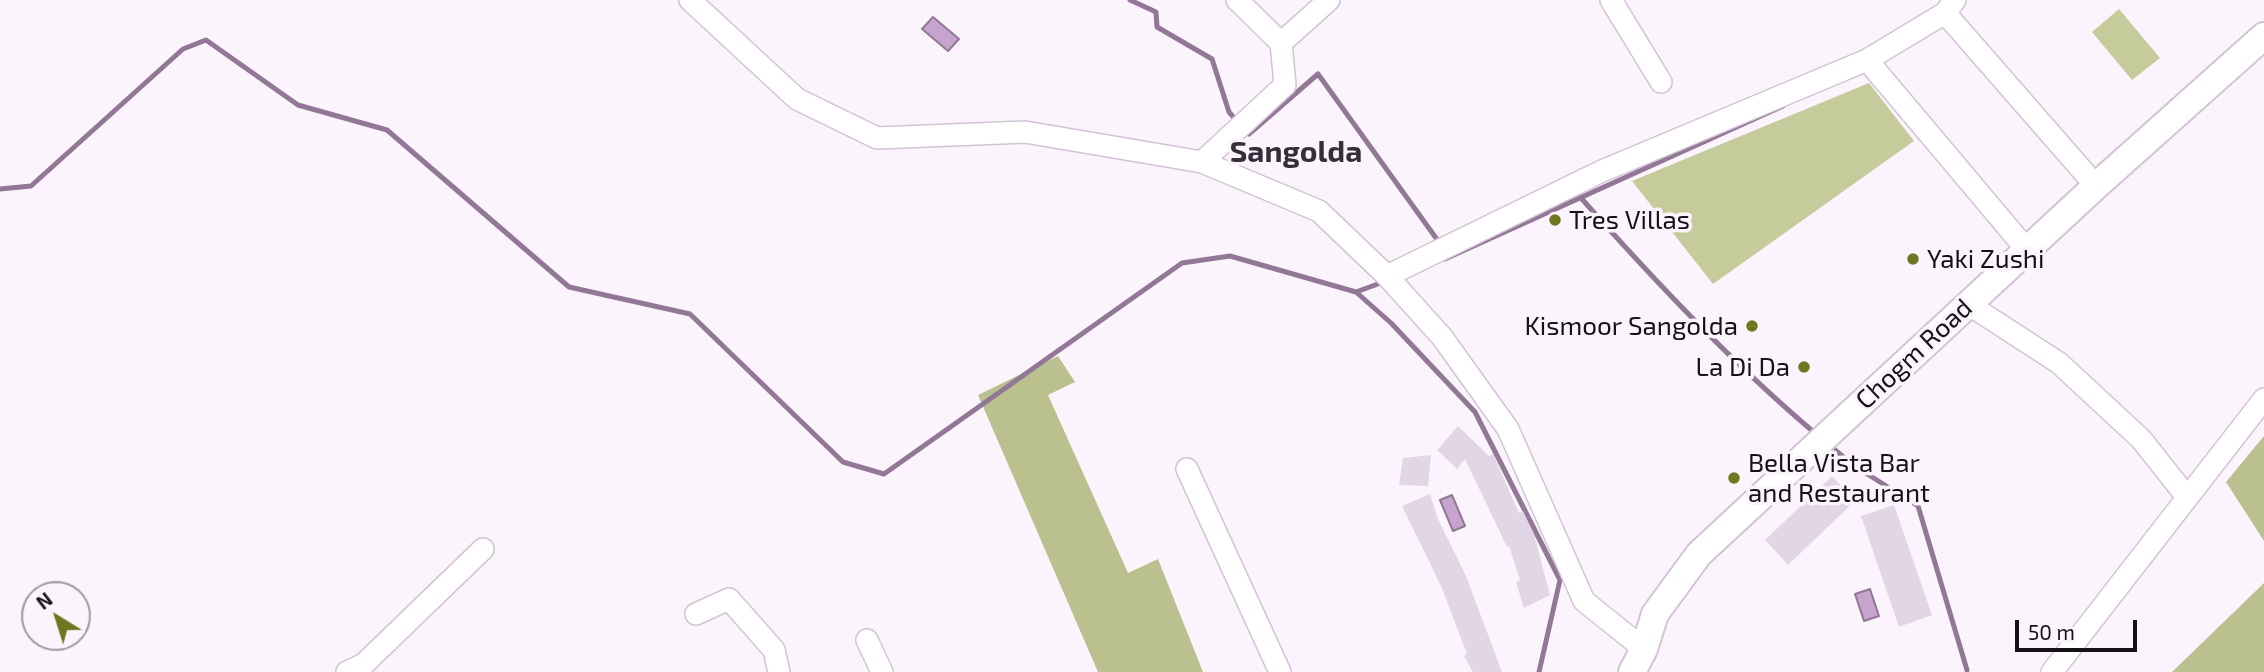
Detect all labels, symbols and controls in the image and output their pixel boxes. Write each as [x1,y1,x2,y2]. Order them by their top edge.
district label: Sangolda [1230,134,1362,170]
place label: Tres Villas [1569,204,1690,236]
marker: Tres Villas [1547,212,1563,228]
place label: Yaki Zushi [1927,243,2044,275]
marker: Yaki Zushi [1905,251,1921,267]
street label: Chogm Road [1849,292,1979,416]
place label: Kismoor Sangolda [1524,310,1738,342]
marker: Kismoor Sangolda [1744,318,1760,334]
place label: La Di Da [1696,351,1790,383]
marker: La Di Da [1796,359,1812,375]
place label: Bella Vista Bar and Restaurant [1748,447,1930,508]
marker: Bella Vista Bar and Restaurant [1726,470,1742,486]
north arrow [21,581,91,651]
text: N [32,587,56,614]
scale bar [2019,606,2142,650]
text: 50 m [2028,619,2075,644]

